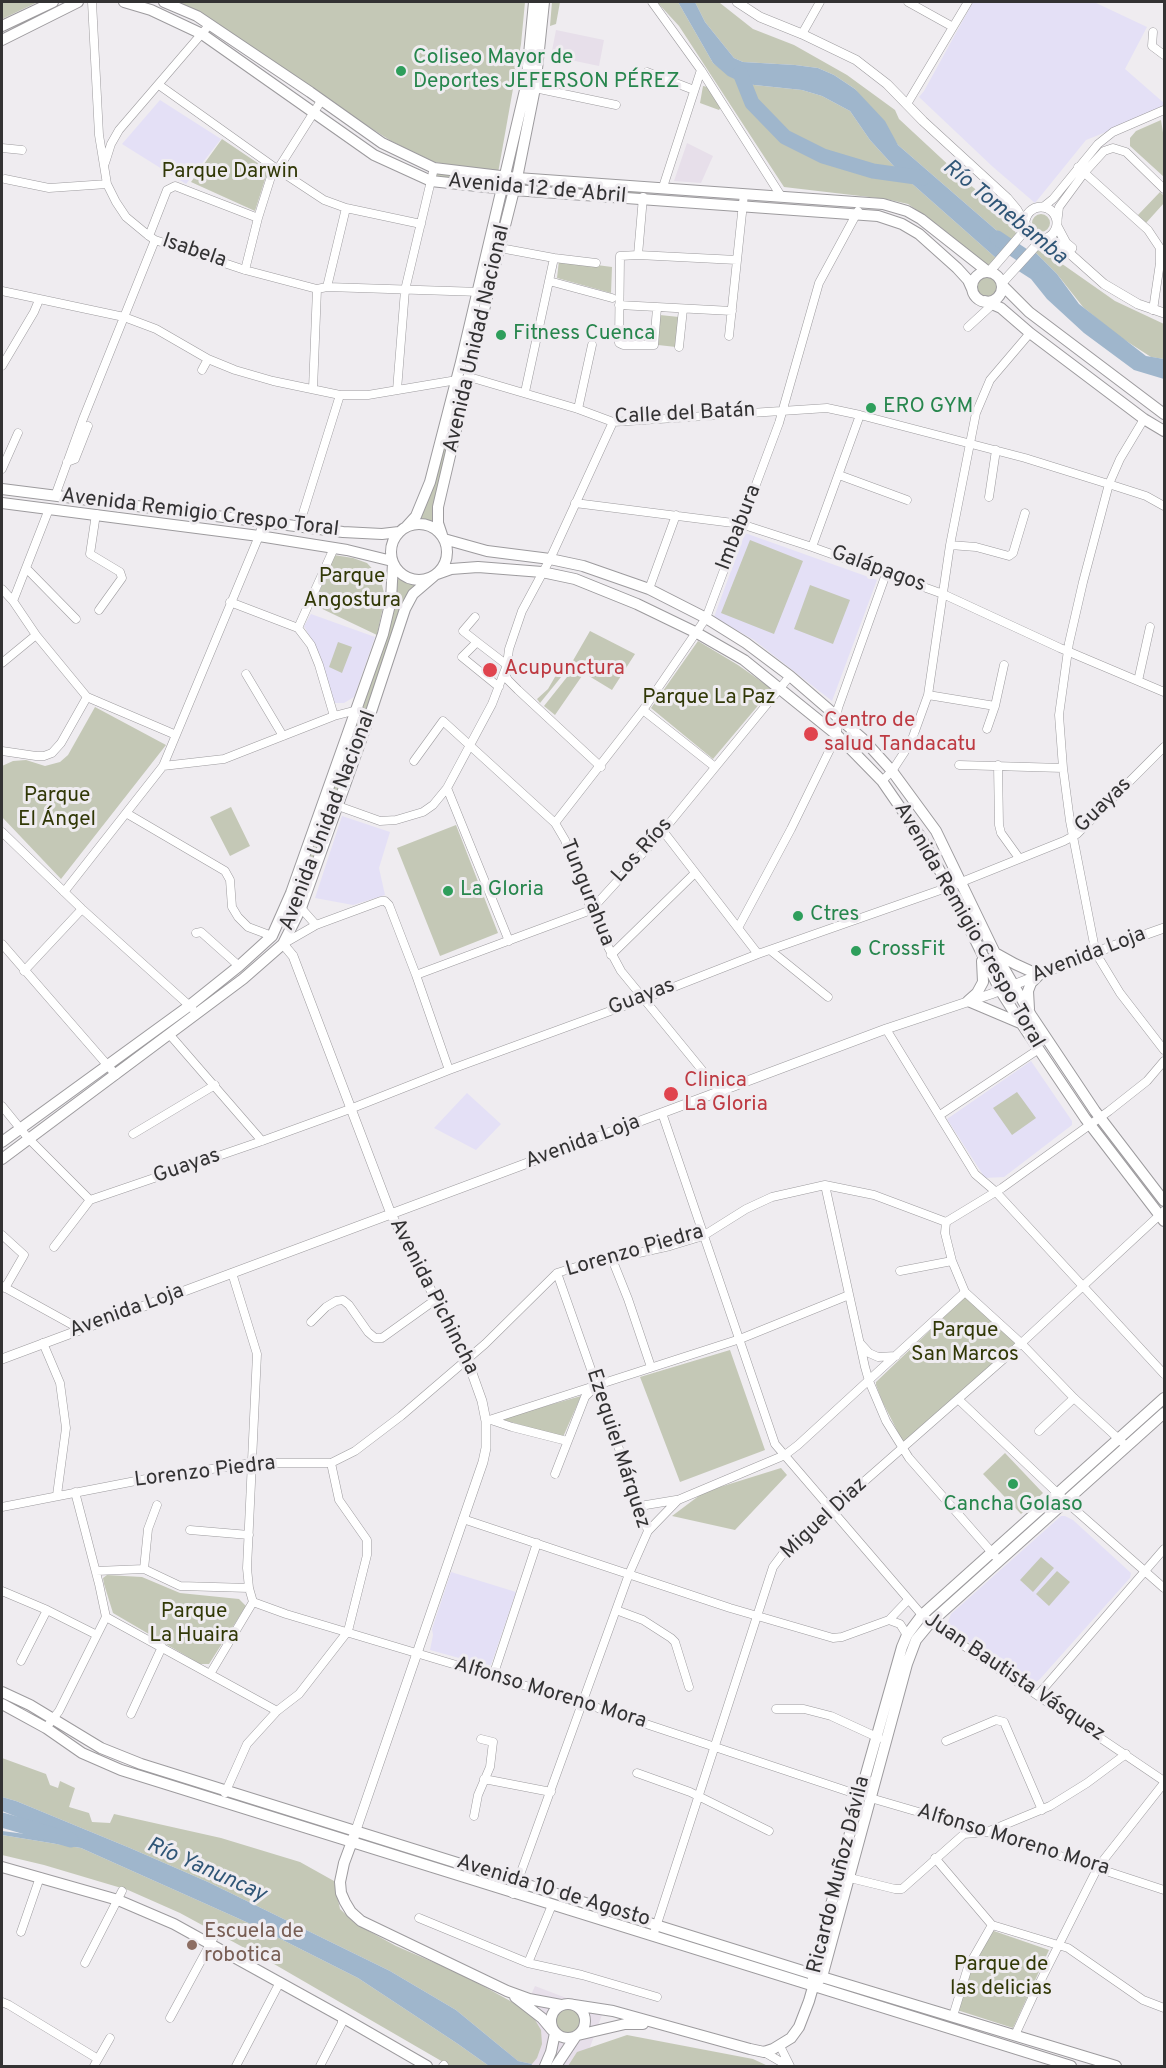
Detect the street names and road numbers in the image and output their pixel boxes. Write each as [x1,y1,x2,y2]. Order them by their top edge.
street label: Avenida 12 de Abril [447,170,627,210]
street label: Avenida Unidad Nacional [439,222,517,456]
street label: Isabela [159,229,229,275]
street label: Calle del Batán [614,399,756,431]
street label: Imbabura [712,482,768,574]
street label: Avenida Remigio Crespo Toral [60,484,340,544]
street label: Galápagos [827,541,929,599]
street label: Avenida Unidad Nacional [275,708,383,934]
street label: Guayas [1070,773,1138,839]
street label: Avenida Remigio Crespo Toral [887,799,1049,1053]
street label: Los Ríos [607,813,679,889]
street label: Tungurahua [553,836,619,950]
street label: Avenida Loja [1028,923,1150,989]
street label: Guayas [605,974,679,1022]
street label: Avenida Loja [522,1111,644,1175]
street label: Guayas [150,1144,224,1190]
street label: Avenida Pichincha [383,1215,483,1379]
street label: Lorenzo Piedra [563,1220,707,1284]
street label: Avenida Loja [66,1280,188,1344]
street label: Ezequiel Márquez [579,1366,655,1532]
street label: Lorenzo Piedra [133,1452,277,1494]
street label: Miguel Diaz [777,1473,873,1565]
street label: Juan Bautista Vásquez [919,1608,1109,1748]
street label: Alfonso Moreno Mora [451,1653,649,1735]
street label: Ricardo Muñoz Dávila [803,1774,877,1976]
street label: Alfonso Moreno Mora [914,1800,1112,1882]
street label: Avenida 10 de Agosto [453,1851,653,1933]

